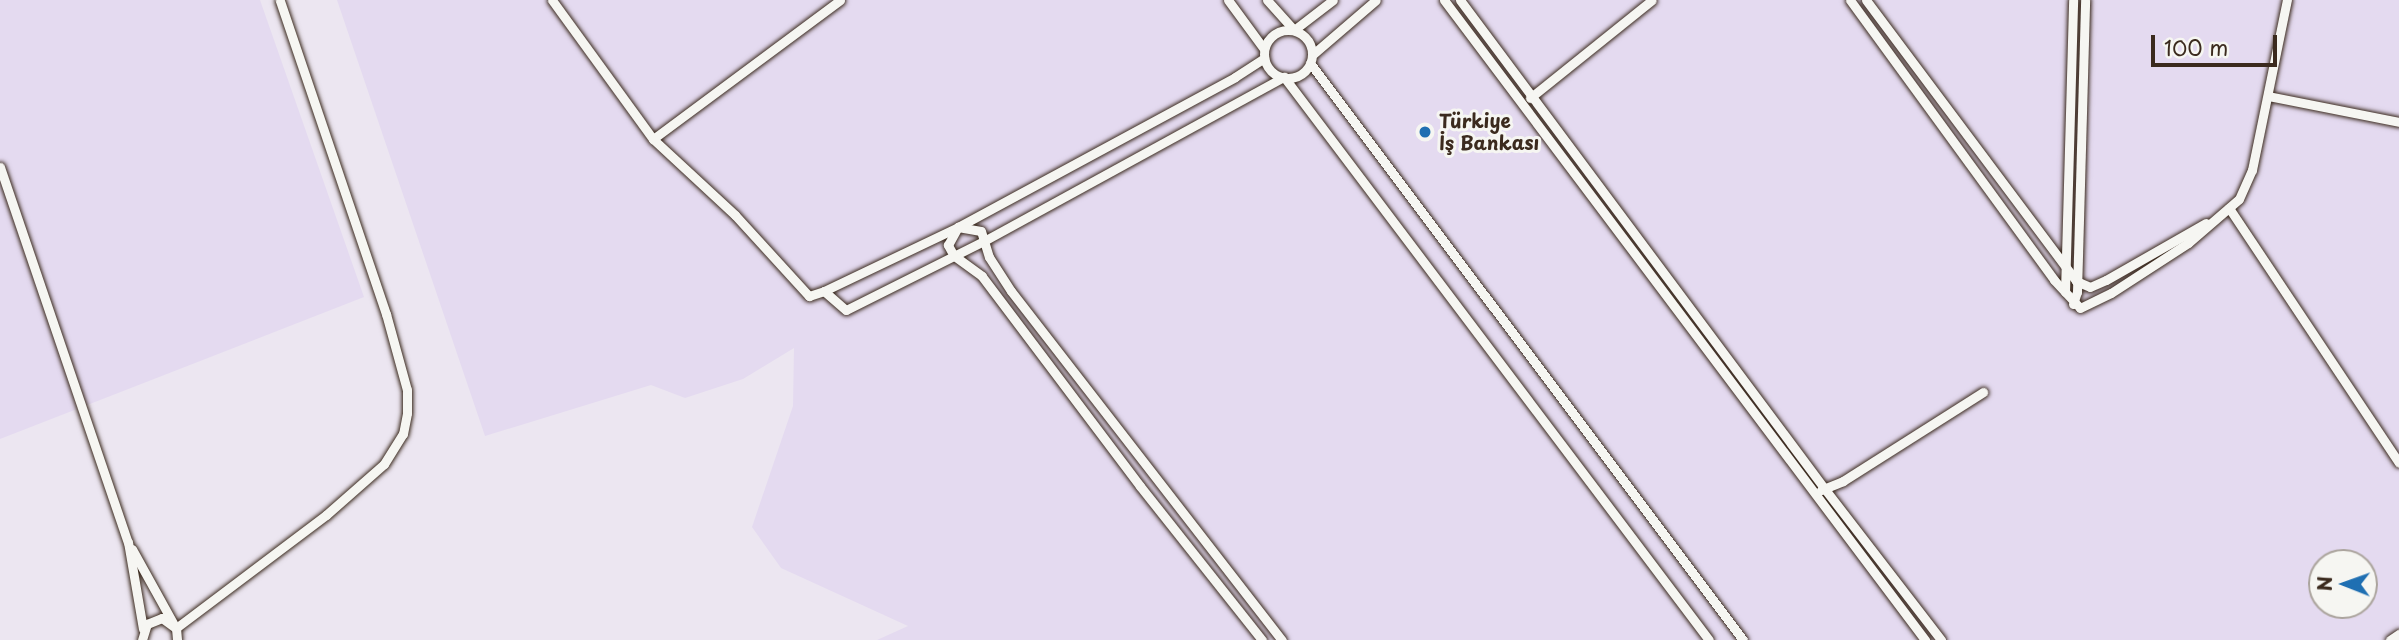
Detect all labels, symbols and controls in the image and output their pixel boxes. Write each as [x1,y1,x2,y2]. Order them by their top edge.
scale bar [2154,21,2280,65]
text: 100 m [2164,31,2228,63]
place label: Türkiye İş Bankası [1439,110,1540,154]
marker: Türkiye İş Bankası [1417,124,1433,140]
north arrow [2308,549,2378,619]
text: N [2310,576,2338,591]

